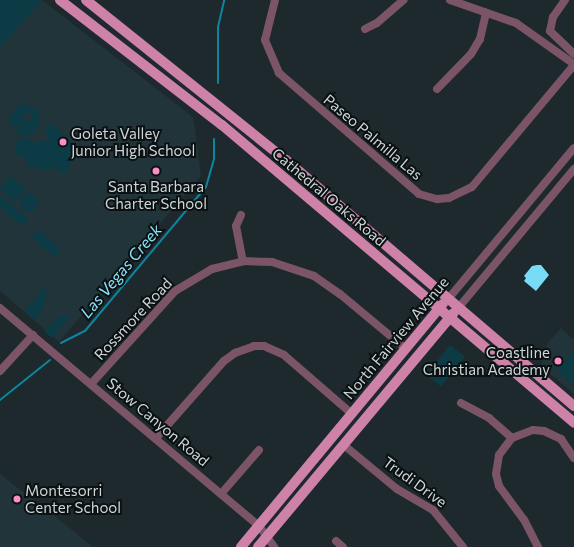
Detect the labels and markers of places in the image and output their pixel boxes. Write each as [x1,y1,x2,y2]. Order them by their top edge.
place label: Goleta Valley Junior High School [71,124,195,159]
marker: Goleta Valley Junior High School [58,137,68,147]
marker: Santa Barbara Charter School [151,166,161,176]
place label: Santa Barbara Charter School [105,177,207,212]
place label: Coastline Christian Academy [423,343,550,378]
marker: Coastline Christian Academy [553,356,563,366]
place label: Montesorri Center School [25,481,121,516]
marker: Montesorri Center School [12,494,22,504]

